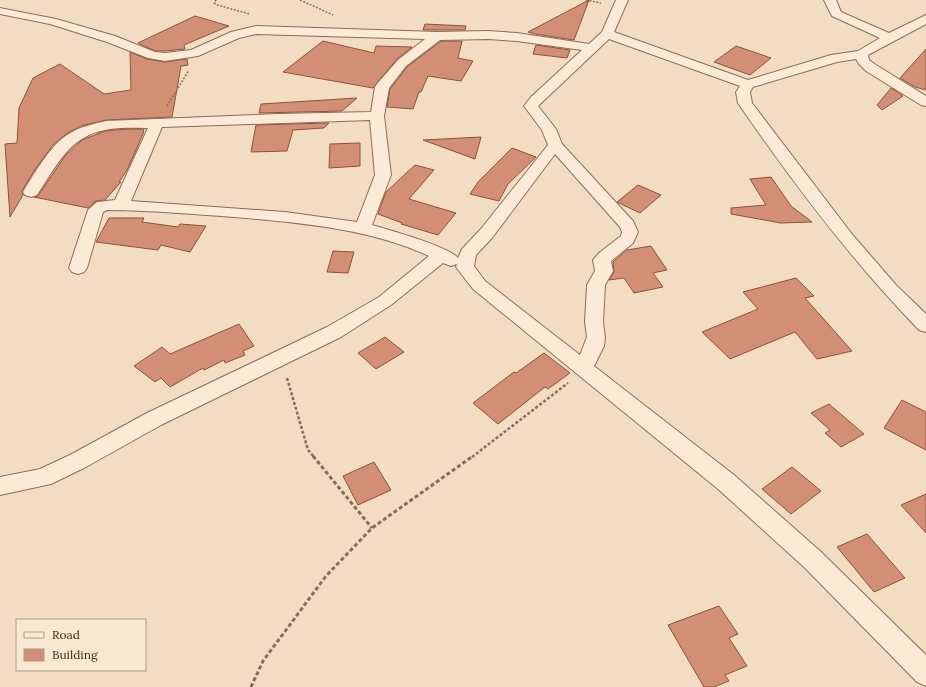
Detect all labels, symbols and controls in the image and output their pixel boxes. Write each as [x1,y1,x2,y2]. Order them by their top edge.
legend [16,619,146,671]
text: Road [52,627,80,642]
text: Building [52,647,98,662]

